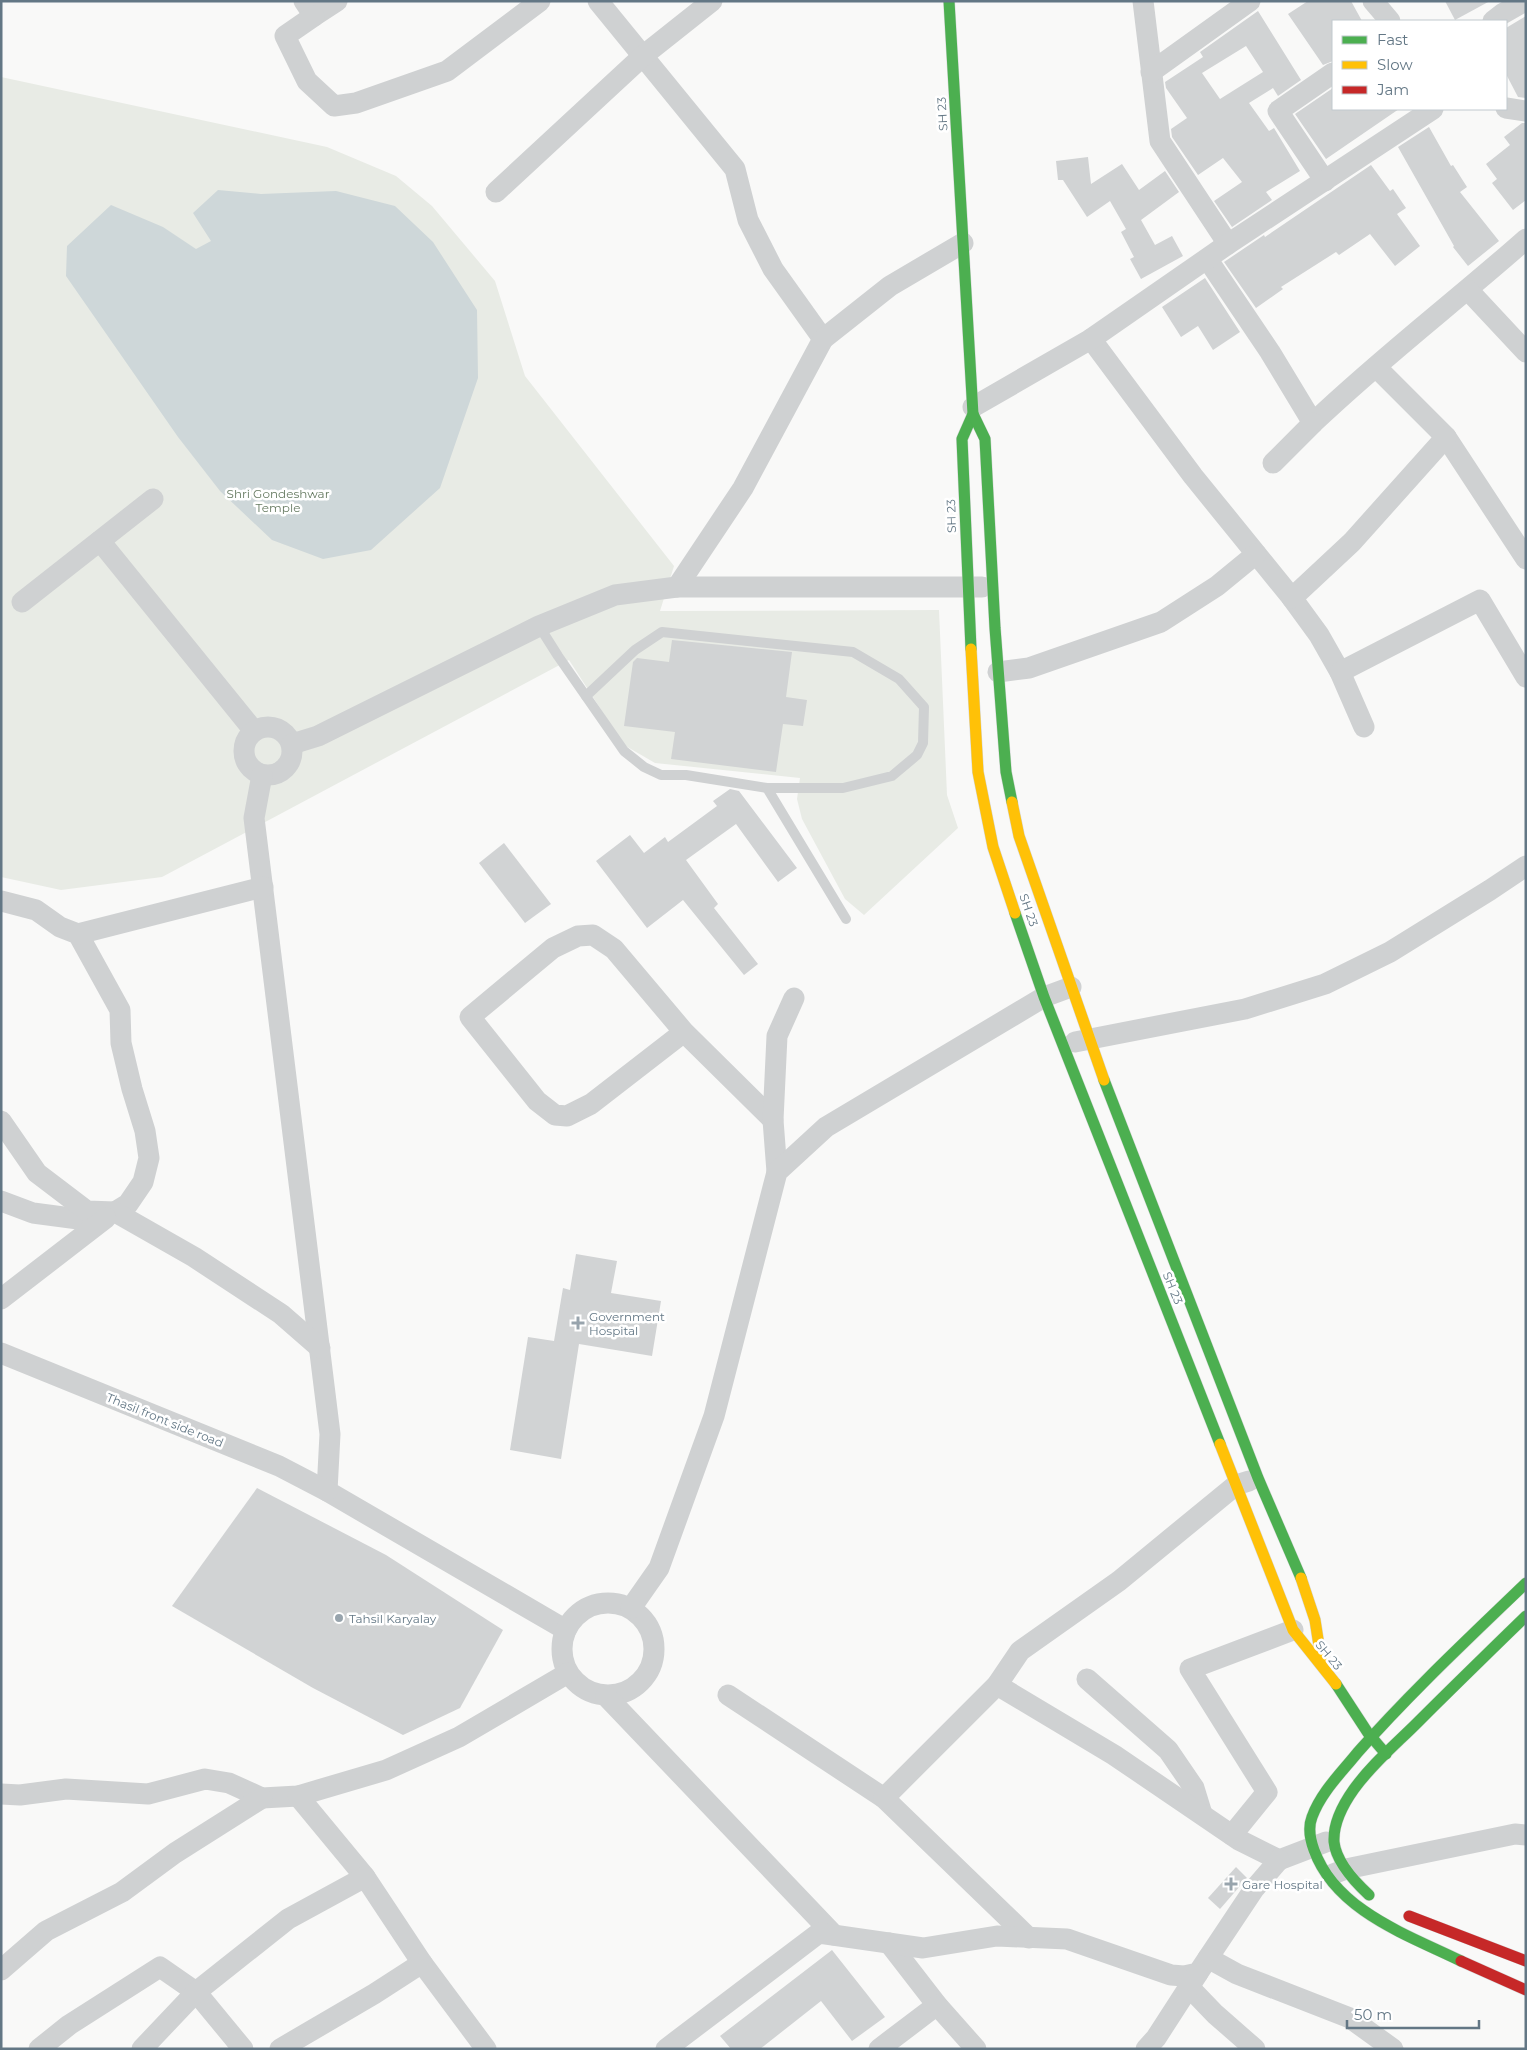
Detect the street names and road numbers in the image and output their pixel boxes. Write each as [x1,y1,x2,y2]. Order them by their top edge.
street label: SH 23 [934,96,950,131]
street label: SH 23 [943,499,959,533]
street label: SH 23 [1016,892,1042,929]
street label: SH 23 [1160,1269,1186,1307]
street label: Thasil front side road [104,1390,226,1450]
street label: SH 23 [1312,1637,1346,1673]

